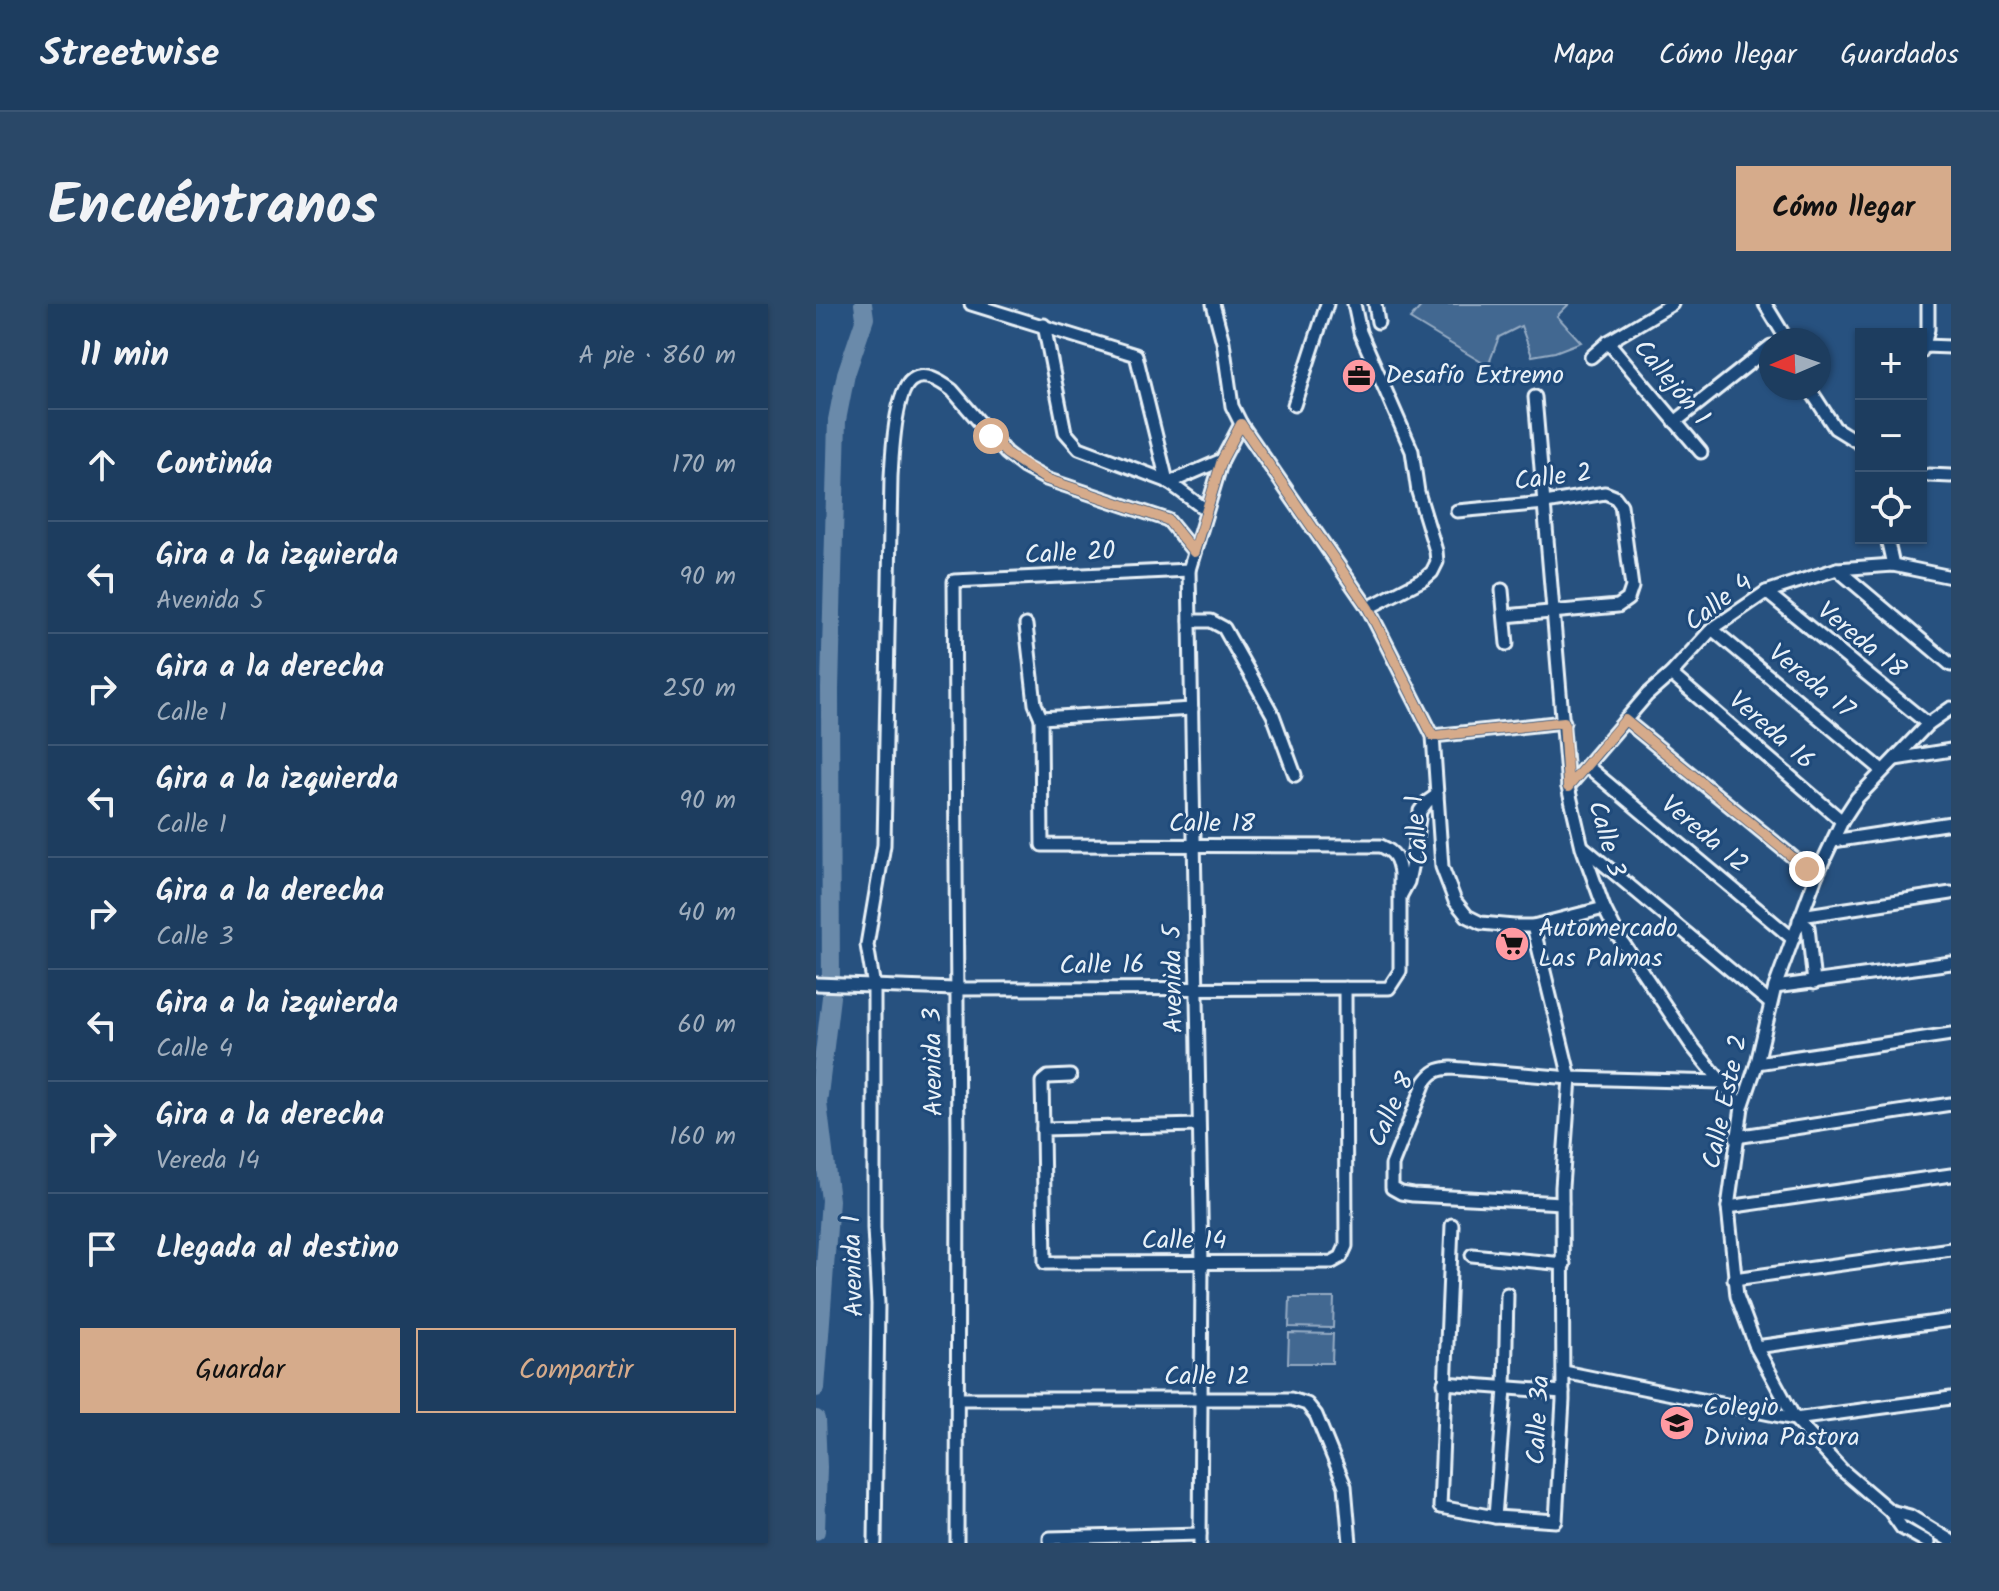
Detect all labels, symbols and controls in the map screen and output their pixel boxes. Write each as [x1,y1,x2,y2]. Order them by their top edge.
text: Streetwise [40,25,219,85]
text: Mapa [1553,33,1615,78]
text: Cómo llegar [1659,33,1796,78]
text: Guardados [1840,33,1959,78]
text: Encuéntranos [48,163,378,253]
button: Cómo llegar [1736,166,1951,251]
north arrow [1759,328,1831,400]
map controls [1855,328,1927,544]
button: + [1855,328,1927,400]
text: 11 min [80,329,169,383]
street label: Callejón 1 [1622,330,1720,436]
text: A pie · 860 m [578,335,736,377]
place label: Desafío Extremo [1385,355,1564,397]
office icon: Desafío Extremo [1340,357,1378,395]
button: − [1855,400,1927,472]
route start [973,418,1009,454]
text: Continúa [156,441,272,489]
icon: ahead [80,443,124,487]
text: 170 m [672,444,736,486]
street label: Calle 2 [1512,452,1594,504]
button: locate [1855,472,1927,544]
street label: Calle 20 [1024,531,1116,577]
text: Gira a la izquierda [156,532,398,580]
icon: left [80,555,124,599]
text: 90 m [679,556,736,598]
street label: Calle 4 [1676,563,1762,643]
text: Avenida 5 [156,580,264,622]
street label: Vereda 18 [1807,592,1915,691]
street label: Vereda 17 [1758,634,1864,731]
text: Gira a la derecha [156,644,384,692]
icon: right [80,667,124,711]
text: 250 m [663,668,736,710]
street label: Vereda 16 [1718,681,1824,781]
text: Calle 1 [156,692,227,734]
text: Gira a la izquierda [156,756,398,804]
icon: left [80,779,124,823]
text: 90 m [679,780,736,822]
street label: Vereda 12 [1650,785,1758,885]
street label: Calle 1 [1394,793,1442,867]
street label: Calle 3 [1575,796,1637,882]
street label: Calle 18 [1169,803,1256,845]
text: Calle 1 [156,804,227,846]
route end [1789,851,1825,887]
text: Gira a la derecha [156,868,384,916]
icon: right [80,891,124,935]
text: 40 m [678,892,736,934]
place label: Automercado Las Palmas [1538,908,1678,980]
text: Calle 3 [156,916,233,958]
street label: Avenida 5 [1152,923,1196,1033]
supermarket icon: Automercado Las Palmas [1493,925,1531,963]
street label: Calle 16 [1059,944,1145,988]
text: Gira a la izquierda [156,980,398,1028]
icon: left [80,1003,124,1047]
text: 60 m [677,1004,736,1046]
street label: Avenida 3 [912,1007,956,1117]
text: Calle 4 [156,1028,233,1070]
street label: Calle Este 2 [1691,1031,1761,1173]
street label: Calle 8 [1357,1065,1427,1154]
text: Gira a la derecha [156,1092,384,1140]
icon: right [80,1115,124,1159]
text: 160 m [669,1116,736,1158]
text: Vereda 14 [156,1140,260,1182]
street label: Avenida 1 [831,1214,877,1318]
street label: Calle 14 [1141,1220,1227,1262]
text: Llegada al destino [156,1225,399,1273]
icon: arrive [80,1227,124,1271]
button: Guardar [80,1328,400,1413]
button: Compartir [416,1328,736,1413]
street label: Calle 12 [1164,1356,1250,1398]
street label: Calle 3a [1516,1374,1562,1466]
place label: Colegio Divina Pastora [1703,1387,1860,1459]
school or university icon: Colegio Divina Pastora [1658,1404,1696,1442]

